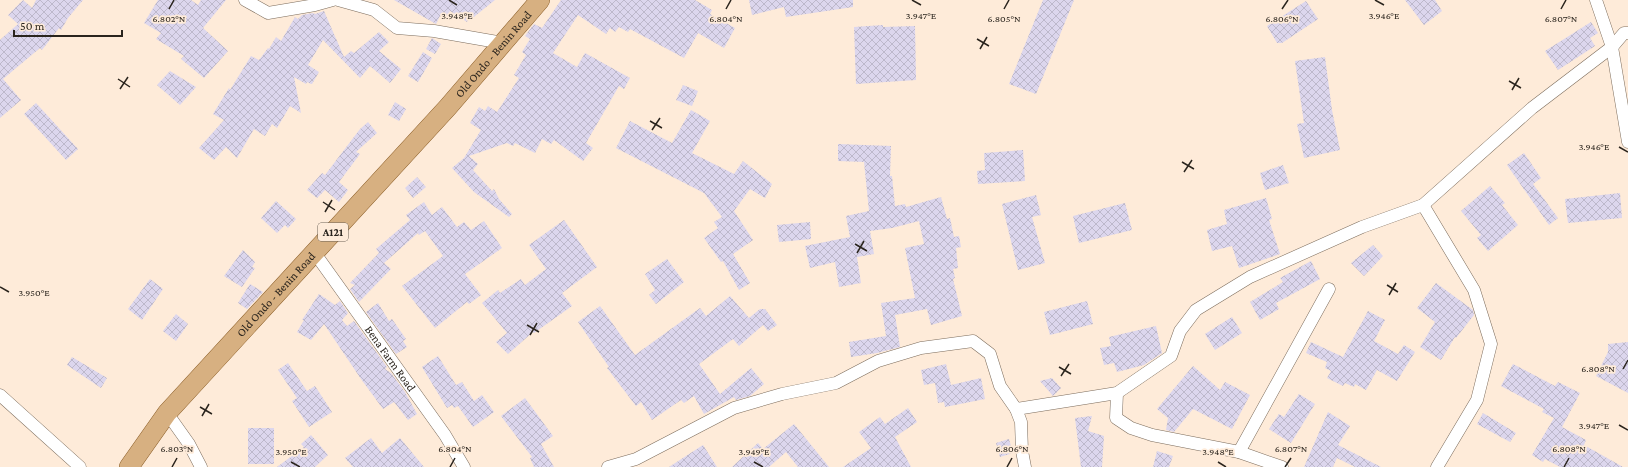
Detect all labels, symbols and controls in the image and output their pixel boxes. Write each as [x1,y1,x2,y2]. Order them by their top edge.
street label: Old Ondo - Benin Road [452,8,535,101]
text: 3.948°E [441,10,473,21]
text: 3.947°E [906,10,937,21]
text: 3.946°E [1369,10,1400,21]
scale bar [14,12,122,38]
text: 6.802°N [153,13,186,24]
text: 6.804°N [709,13,743,24]
text: 6.805°N [988,13,1021,24]
text: 6.806°N [1265,13,1299,24]
text: 6.807°N [1545,13,1578,24]
text: 50 m [20,19,45,33]
text: 3.946°E [1579,141,1610,152]
road number: A121 [318,223,348,241]
street label: Old Ondo - Benin Road [234,249,319,340]
text: 3.950°E [18,287,50,298]
street label: Bena Farm Road [362,323,419,395]
text: 6.808°N [1581,363,1615,374]
text: 3.947°E [1579,420,1610,431]
text: 6.803°N [161,443,194,454]
text: 6.804°N [438,443,472,454]
text: 6.806°N [995,443,1029,454]
text: 6.807°N [1275,443,1308,454]
text: 6.808°N [1552,443,1586,454]
text: 3.950°E [275,446,307,457]
text: 3.949°E [739,446,770,457]
text: 3.948°E [1202,446,1234,457]

